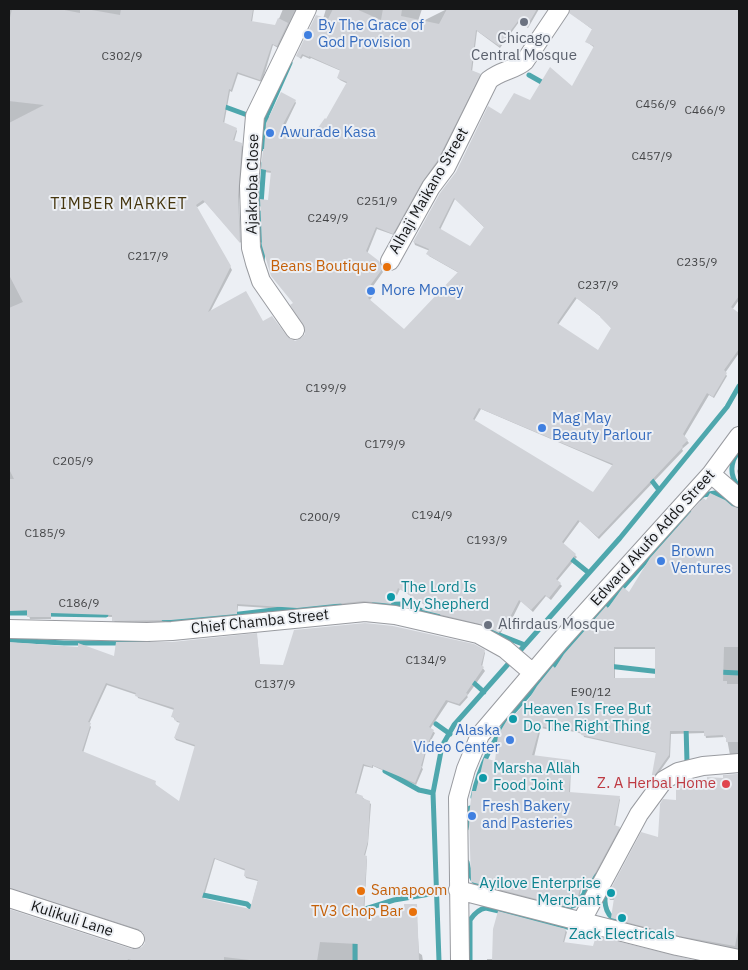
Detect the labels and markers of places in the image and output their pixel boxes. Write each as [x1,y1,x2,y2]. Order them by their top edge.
marker: Chicago Central Mosque [518,16,530,28]
place label: By The Grace of God Provision [318,17,424,52]
marker: By The Grace of God Provision [302,29,314,41]
place label: Chicago Central Mosque [471,30,577,65]
place label: Awurade Kasa [280,124,376,142]
marker: Awurade Kasa [264,127,276,139]
place label: Beans Boutique [270,258,377,276]
marker: Beans Boutique [381,261,393,273]
place label: More Money [381,282,464,300]
marker: More Money [365,285,377,297]
place label: Mag May Beauty Parlour [552,410,652,445]
marker: Mag May Beauty Parlour [536,422,548,434]
place label: Brown Ventures [671,543,731,578]
marker: Brown Ventures [655,555,667,567]
place label: The Lord Is My Shepherd [401,579,489,614]
marker: The Lord Is My Shepherd [385,591,397,603]
place label: Alfirdaus Mosque [498,616,615,634]
marker: Alfirdaus Mosque [482,619,494,631]
place label: Heaven Is Free But Do The Right Thing [523,701,651,736]
marker: Heaven Is Free But Do The Right Thing [507,713,519,725]
place label: Alaska Video Center [413,722,500,757]
marker: Alaska Video Center [504,734,516,746]
place label: Marsha Allah Food Joint [493,760,580,795]
marker: Marsha Allah Food Joint [477,772,489,784]
place label: Z. A Herbal Home [597,775,716,793]
marker: Z. A Herbal Home [720,778,732,790]
place label: Fresh Bakery and Pasteries [482,798,573,833]
marker: Fresh Bakery and Pasteries [466,810,478,822]
place label: Ayilove Enterprise Merchant [479,875,601,910]
place label: Samapoom [371,882,447,900]
marker: Samapoom [355,885,367,897]
marker: Ayilove Enterprise Merchant [605,887,617,899]
place label: TV3 Chop Bar [311,903,403,921]
marker: TV3 Chop Bar [407,906,419,918]
marker: Zack Electricals [616,912,628,924]
place label: Zack Electricals [569,926,675,944]

